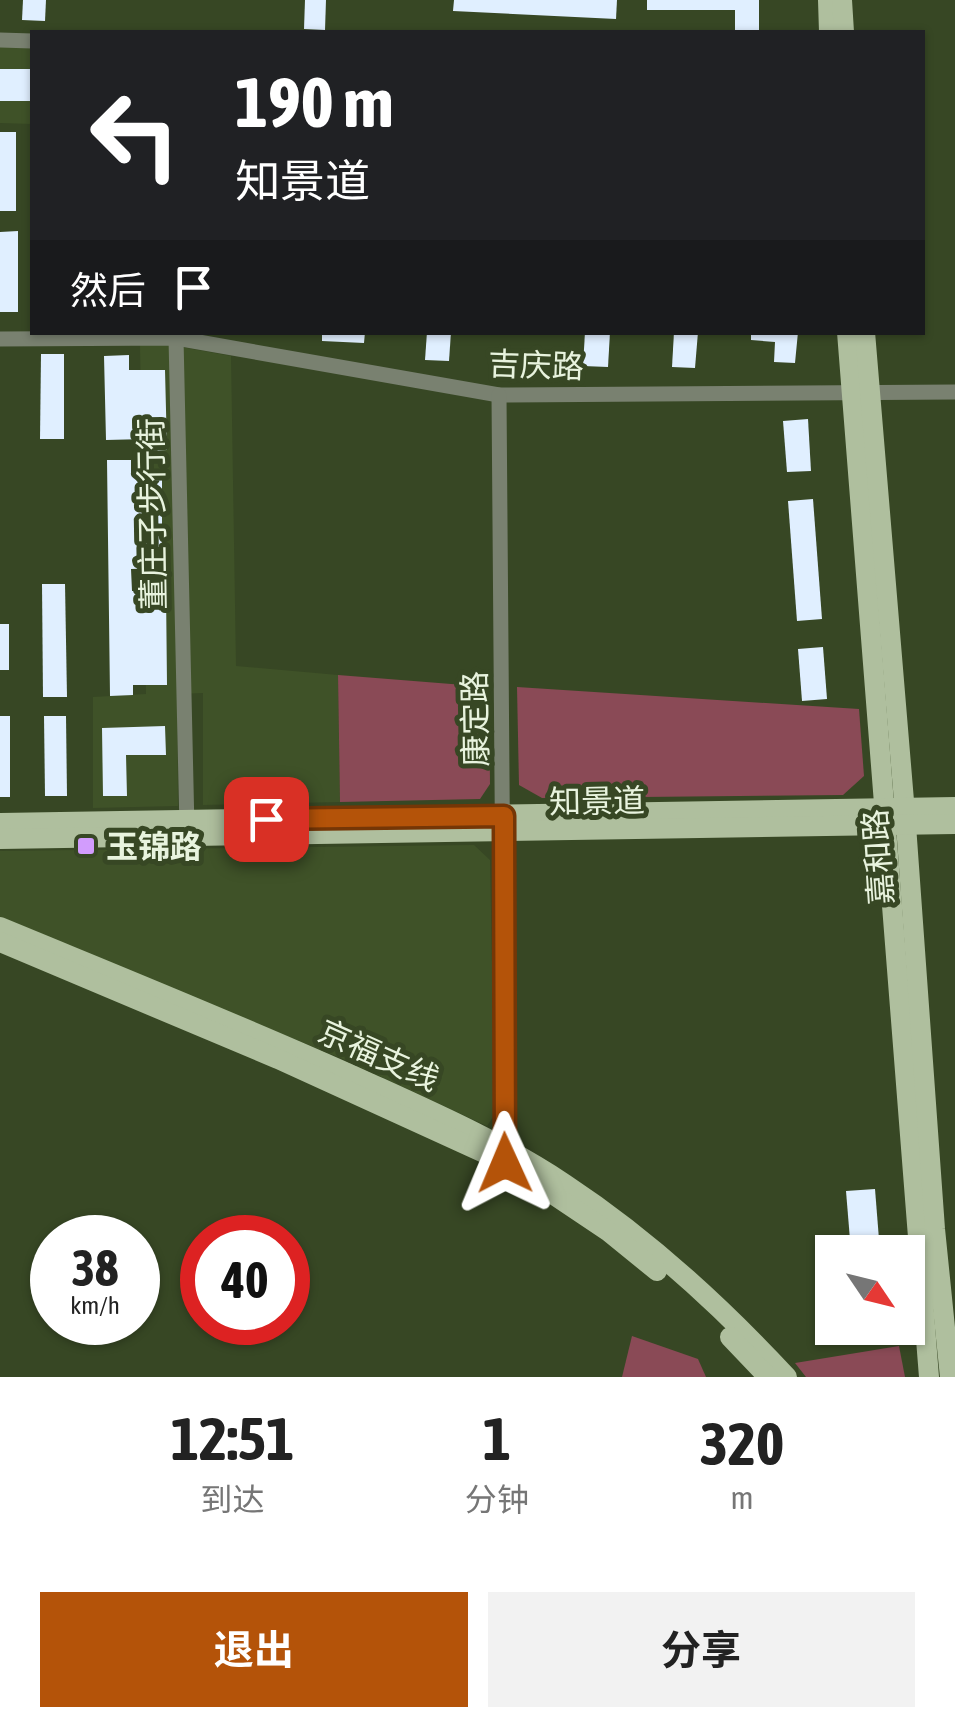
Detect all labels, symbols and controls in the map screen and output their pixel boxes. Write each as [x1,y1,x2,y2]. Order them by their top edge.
text: 190 m [235,62,394,142]
icon: left [70,70,200,200]
text: 知景道 [235,155,370,207]
icon: arrive [166,260,221,315]
text: 然后 [70,269,146,312]
street label: 吉庆路 [487,345,585,385]
street label: 董庄子步行街 [132,418,172,610]
street label: 康定路 [456,671,494,767]
pin [224,777,309,862]
street label: 知景道 [549,782,645,820]
icon: arrive [239,792,294,847]
street label: 嘉和路 [856,808,900,906]
place label: 玉锦路 [106,828,202,865]
marker: 玉锦路 [75,835,97,857]
street label: 京福支线 [313,1012,445,1098]
position arrow [453,1111,557,1215]
speed limit sign: 40 [180,1215,310,1345]
north arrow [815,1235,925,1345]
map controls [815,1235,925,1345]
text: 38 [71,1239,118,1297]
text: km/h [70,1291,120,1319]
text: 12:51 [171,1404,294,1473]
text: 1 [483,1404,511,1473]
text: 320 [700,1409,784,1478]
text: m [730,1479,753,1516]
text: 到达 [200,1481,264,1518]
text: 分钟 [465,1481,529,1518]
button: 退出 [40,1592,468,1707]
button: 分享 [488,1592,915,1707]

